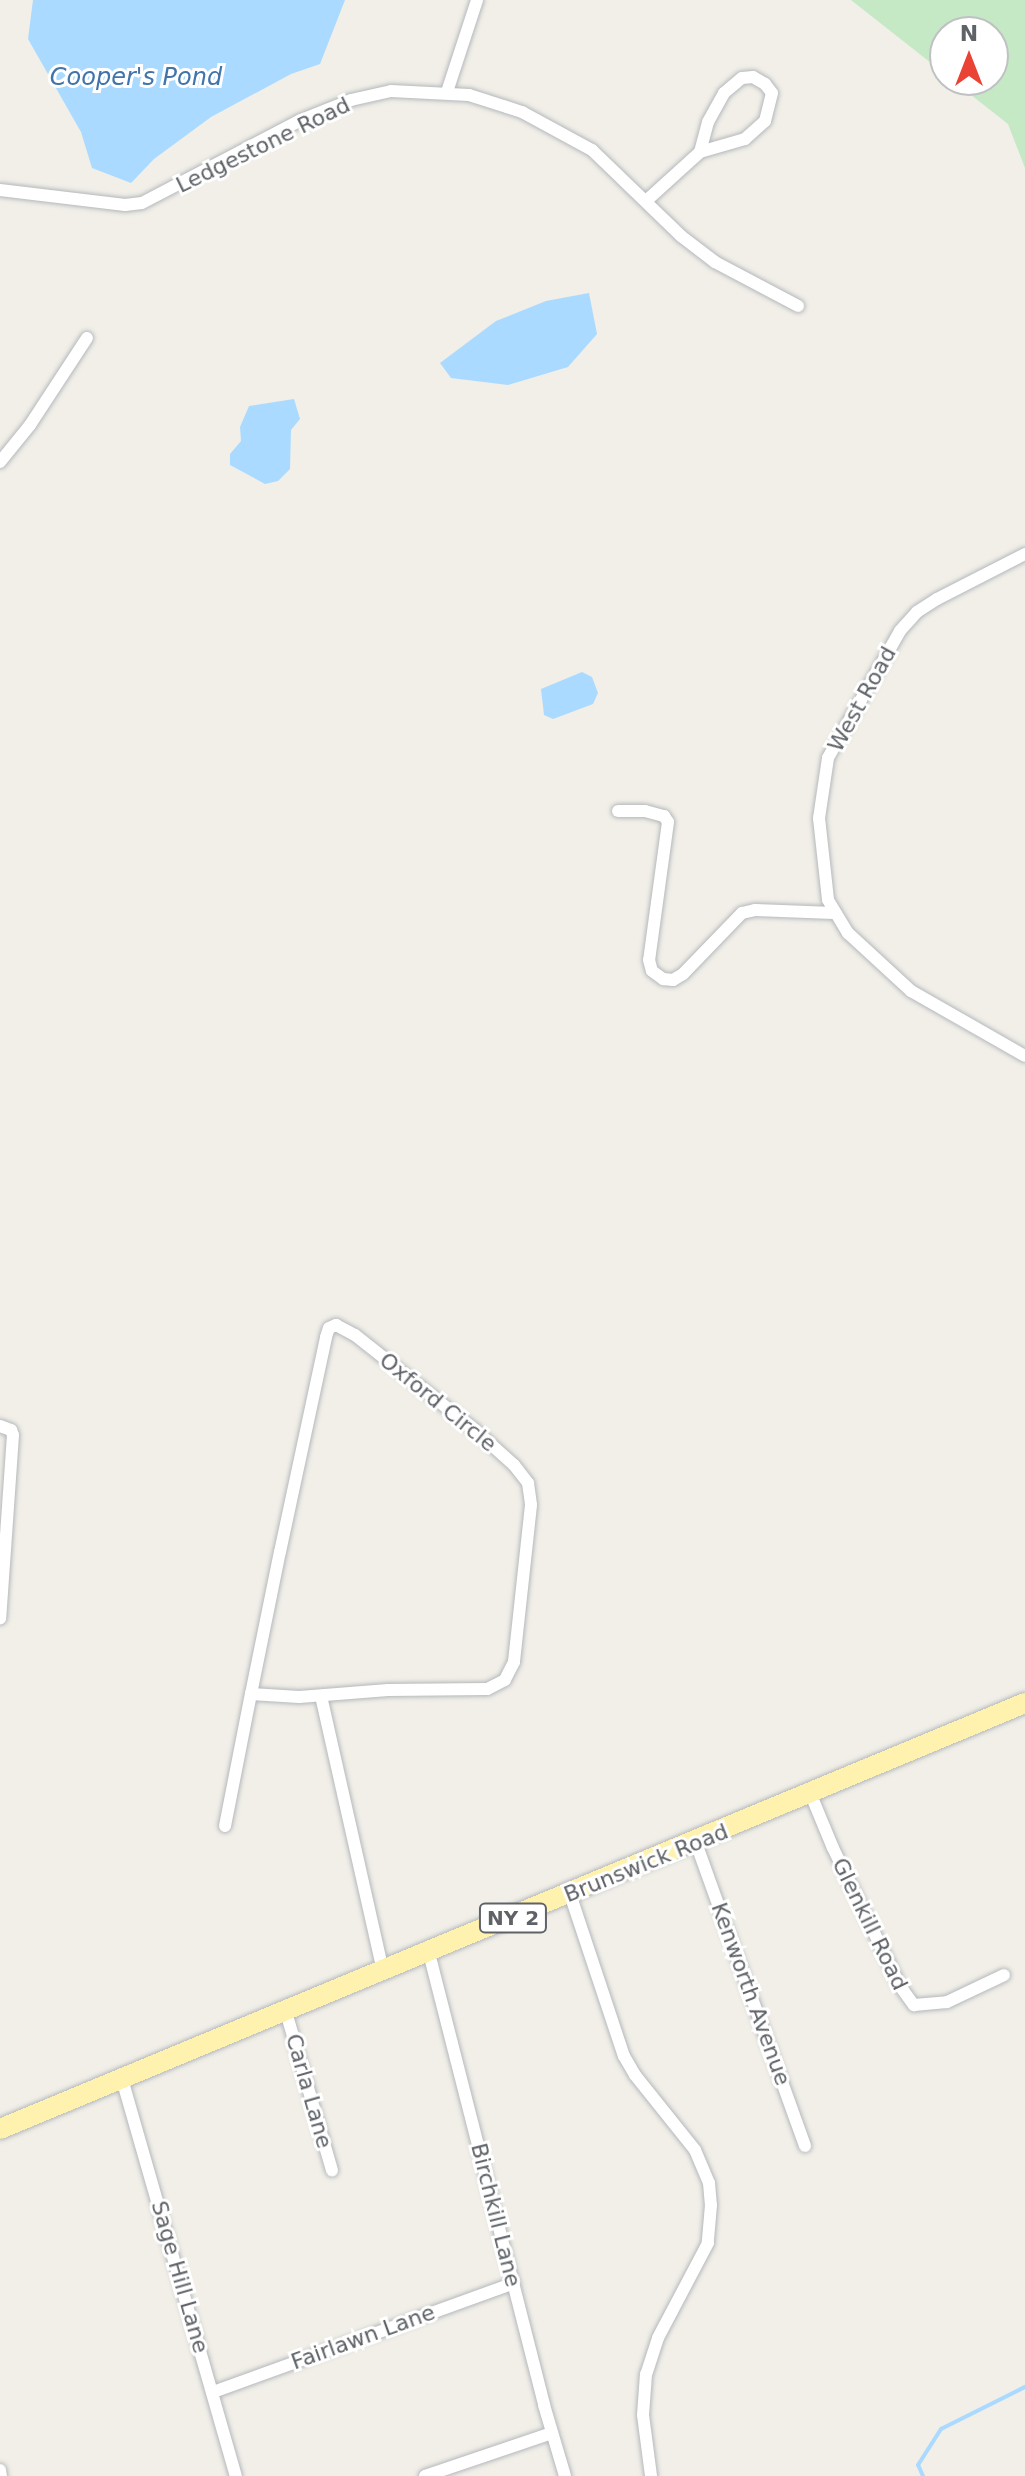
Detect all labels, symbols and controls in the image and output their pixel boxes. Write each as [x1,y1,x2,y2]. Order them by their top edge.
north arrow [929,16,1009,96]
text: N [960,21,978,46]
water label: Cooper's Pond [50,64,222,92]
street label: Ledgestone Road [172,91,354,199]
street label: West Road [822,642,902,756]
street label: Oxford Circle [374,1347,502,1457]
street label: Brunswick Road [560,1818,732,1908]
street label: Glenkill Road [827,1854,913,1994]
street label: Kenworth Avenue [706,1899,796,2089]
road number: NY 2 [477,1902,549,1934]
street label: Carla Lane [280,2031,338,2151]
street label: Birchkill Lane [465,2140,527,2290]
street label: Sage Hill Lane [146,2198,214,2356]
street label: Fairlawn Lane [288,2299,438,2375]

